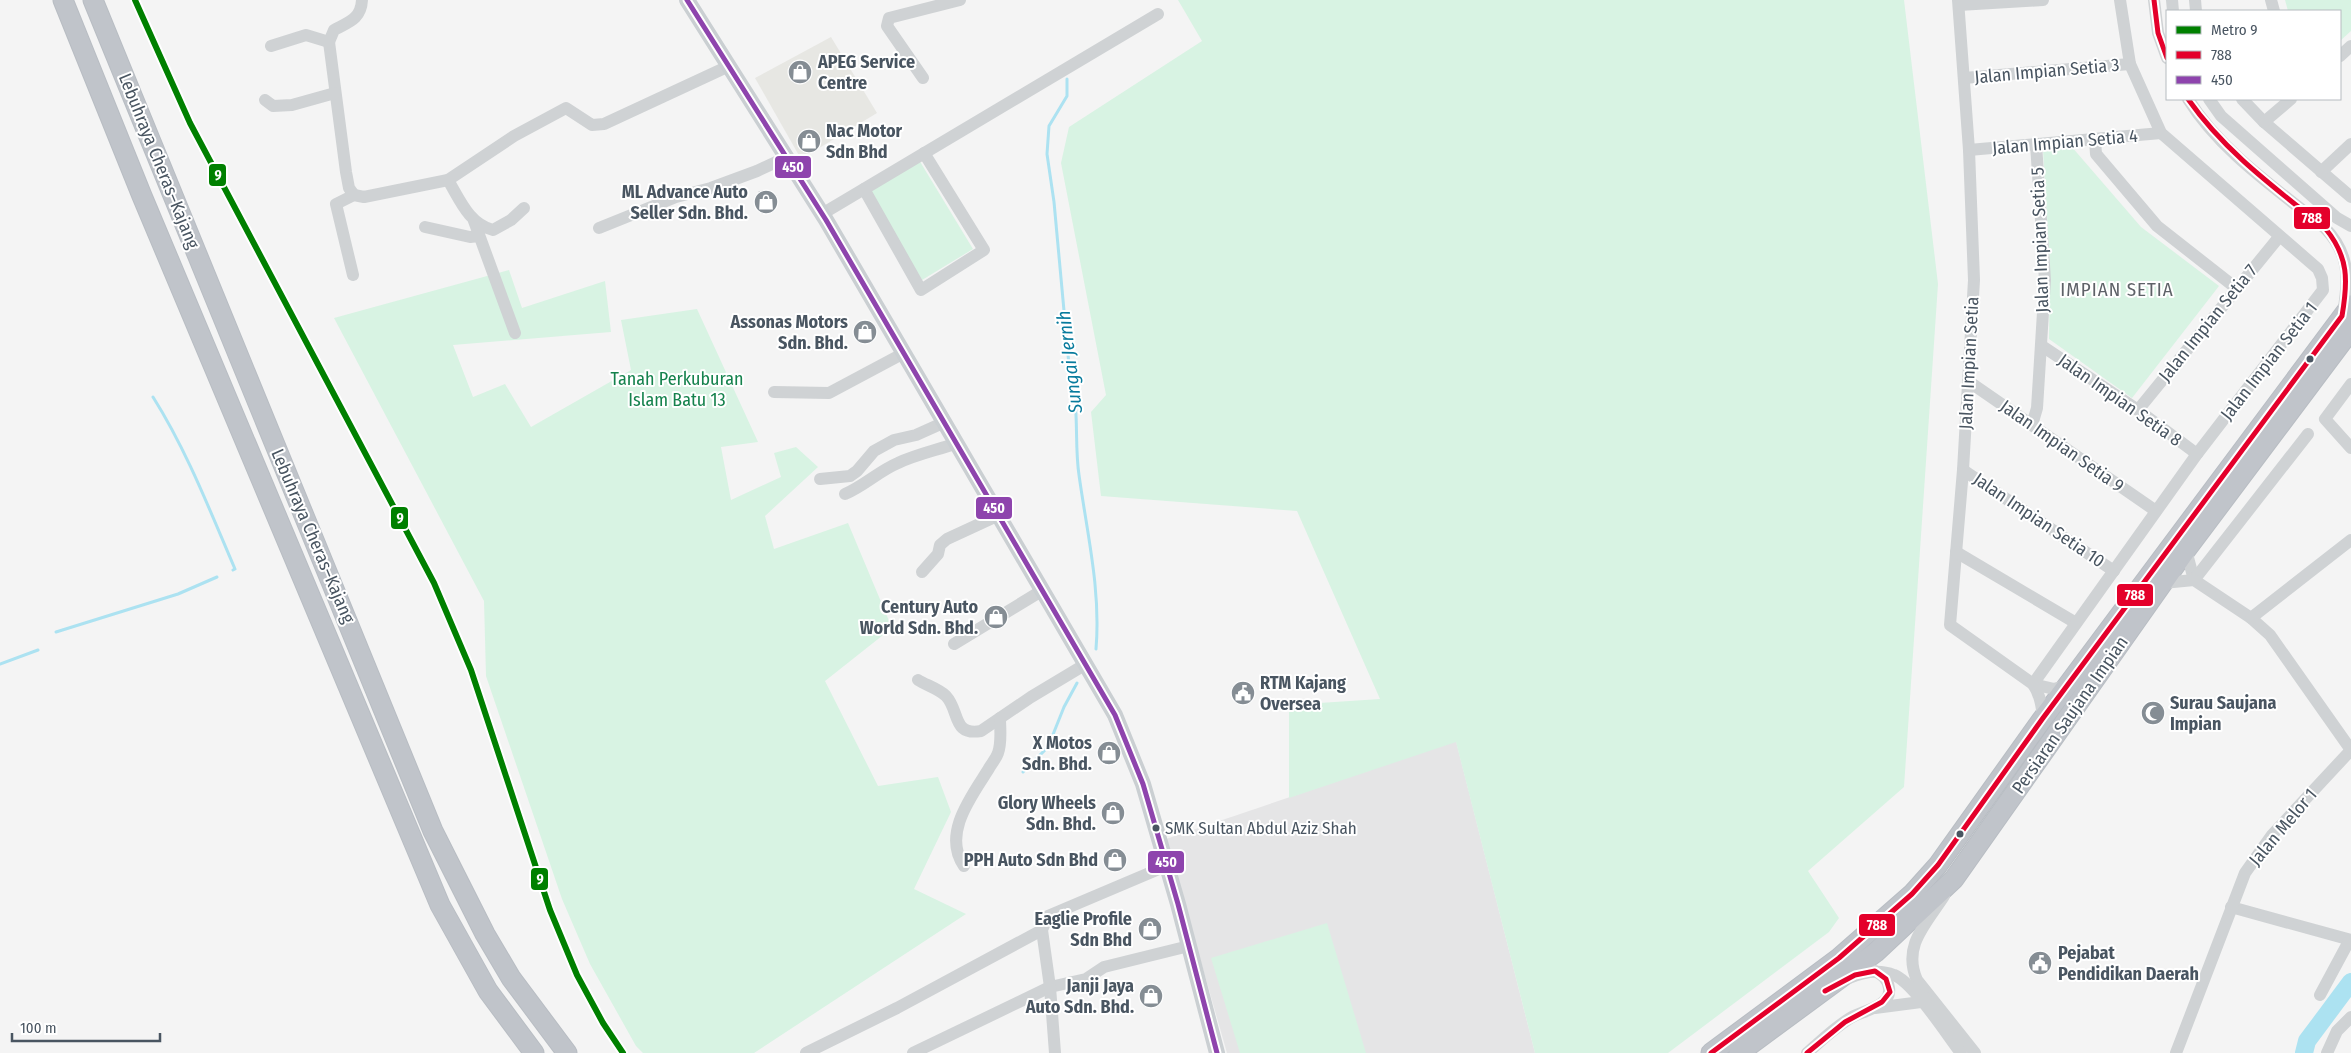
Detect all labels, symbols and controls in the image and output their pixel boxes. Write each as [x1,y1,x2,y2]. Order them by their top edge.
legend [2166,10,2341,100]
text: Metro 9 [2211,21,2258,39]
text: 788 [2211,46,2232,64]
place label: APEG Service Centre [817,51,915,94]
street label: Jalan Impian Setia 3 [1974,54,2120,88]
shop icon: APEG Service Centre [787,59,813,85]
street label: Lebuhraya Cheras–Kajang [114,70,204,252]
text: 450 [2211,71,2233,89]
place label: Nac Motor Sdn Bhd [826,120,903,163]
street label: Jalan Impian Setia 4 [1991,125,2139,159]
shop icon: Nac Motor Sdn Bhd [796,128,822,154]
line badge: 450 [774,155,812,179]
text: 450 [782,159,804,176]
line badge: 9 [208,163,227,187]
text: 9 [214,167,222,184]
street label: Jalan Impian Setia 5 [2026,167,2054,313]
place label: ML Advance Auto Seller Sdn. Bhd. [622,181,748,224]
shop icon: ML Advance Auto Seller Sdn. Bhd. [753,189,779,215]
line badge: 788 [2293,206,2331,230]
text: 788 [2302,210,2323,227]
street label: Jalan Impian Setia 7 [2154,260,2262,386]
district label: IMPIAN SETIA [2060,278,2174,301]
street label: Jalan Impian Setia [1955,296,1983,430]
street label: Jalan Impian Setia 1 [2216,297,2322,425]
water label: Sungai Jernih [1052,309,1087,416]
place label: Assonas Motors Sdn. Bhd. [730,311,848,354]
shop icon: Assonas Motors Sdn. Bhd. [852,319,878,345]
street label: Jalan Impian Setia 8 [2054,349,2186,451]
unlabelled marker [2305,354,2315,364]
park label: Tanah Perkuburan Islam Batu 13 [610,368,744,411]
street label: Jalan Impian Setia 9 [1996,395,2128,497]
street label: Lebuhraya Cheras–Kajang [266,446,360,627]
street label: Jalan Impian Setia 10 [1969,468,2109,572]
line badge: 450 [975,496,1013,520]
text: 450 [983,500,1005,517]
line badge: 9 [390,506,409,530]
text: 9 [396,510,404,527]
line badge: 788 [2116,583,2154,607]
text: 788 [2125,587,2146,604]
place label: Century Auto World Sdn. Bhd. [860,596,978,639]
shop icon: Century Auto World Sdn. Bhd. [983,604,1009,630]
street label: Persiaran Saujana Impian [2007,632,2133,798]
place label: RTM Kajang Oversea [1260,672,1346,715]
public building icon: RTM Kajang Oversea [1230,680,1256,706]
place label: Surau Saujana Impian [2170,692,2276,735]
mosque icon: Surau Saujana Impian [2140,700,2166,726]
place label: X Motos Sdn. Bhd. [1022,732,1092,775]
shop icon: X Motos Sdn. Bhd. [1096,740,1122,766]
street label: Jalan Melor 1 [2244,784,2322,870]
place label: Glory Wheels Sdn. Bhd. [998,792,1096,835]
shop icon: Glory Wheels Sdn. Bhd. [1100,800,1126,826]
place label: SMK Sultan Abdul Aziz Shah [1165,818,1357,839]
marker: SMK Sultan Abdul Aziz Shah [1151,823,1161,833]
unlabelled marker [1955,829,1965,839]
shop icon: PPH Auto Sdn Bhd [1102,847,1128,873]
place label: PPH Auto Sdn Bhd [964,849,1098,871]
line badge: 450 [1147,850,1185,874]
text: 450 [1155,854,1177,871]
line badge: 9 [530,867,549,891]
text: 9 [536,871,544,888]
place label: Eaglie Profile Sdn Bhd [1035,908,1132,951]
line badge: 788 [1858,913,1896,937]
shop icon: Eaglie Profile Sdn Bhd [1137,916,1163,942]
text: 788 [1867,917,1888,934]
place label: Pejabat Pendidikan Daerah [2058,942,2199,985]
public building icon: Pejabat Pendidikan Daerah [2027,950,2053,976]
place label: Janji Jaya Auto Sdn. Bhd. [1025,975,1134,1018]
shop icon: Janji Jaya Auto Sdn. Bhd. [1138,983,1164,1009]
scale bar [12,1010,160,1042]
text: 100 m [20,1019,57,1037]

